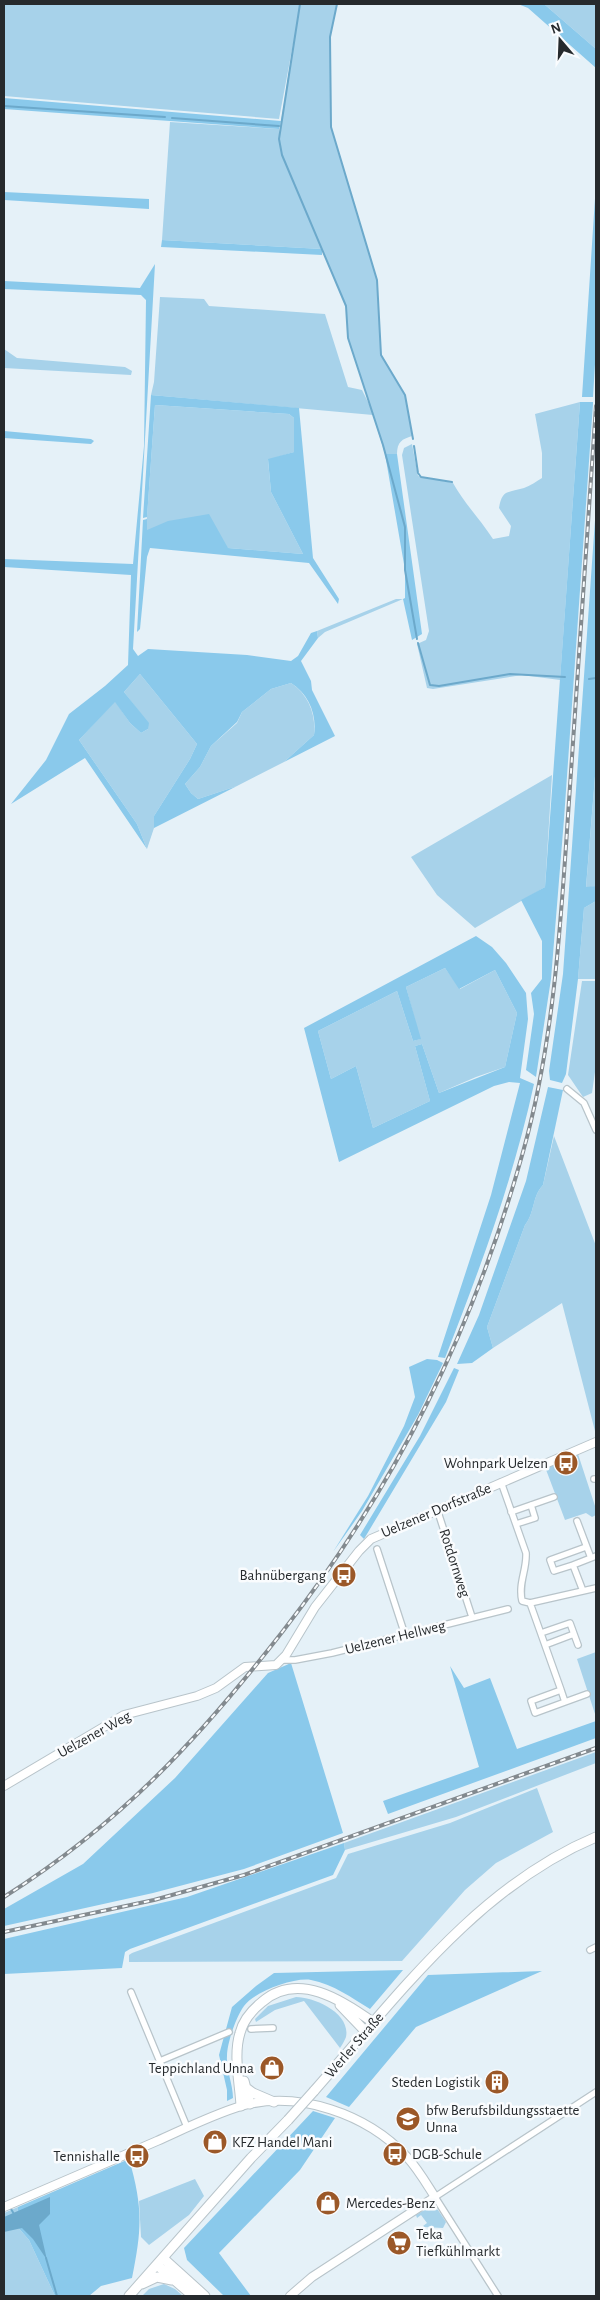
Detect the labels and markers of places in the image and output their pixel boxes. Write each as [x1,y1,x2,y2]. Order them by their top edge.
bus stop icon: Wohnpark Uelzen [553,1450,579,1476]
place label: Wohnpark Uelzen [444,1456,548,1471]
bus stop icon: Bahnübergang [331,1562,357,1588]
place label: Bahnübergang [240,1568,327,1583]
shop icon: Teppichland Unna [259,2055,285,2081]
place label: Teppichland Unna [148,2061,254,2076]
building icon: Steden Logistik [484,2069,510,2095]
place label: Steden Logistik [391,2075,480,2090]
place label: bfw Berufsbildungsstaette Unna [426,2103,579,2135]
school or university icon: bfw Berufsbildungsstaette Unna [395,2106,421,2132]
shop icon: KFZ Handel Mani [202,2129,228,2155]
place label: KFZ Handel Mani [232,2135,332,2150]
bus stop icon: DGB-Schule [382,2141,408,2167]
bus stop icon: Tennishalle [124,2143,150,2169]
place label: DGB-Schule [412,2147,482,2162]
place label: Tennishalle [53,2149,120,2164]
shop icon: Mercedes-Benz [315,2190,341,2216]
place label: Mercedes-Benz [346,2196,435,2211]
place label: Teka Tiefkühlmarkt [416,2227,500,2259]
supermarket icon: Teka Tiefkühlmarkt [386,2230,412,2256]

